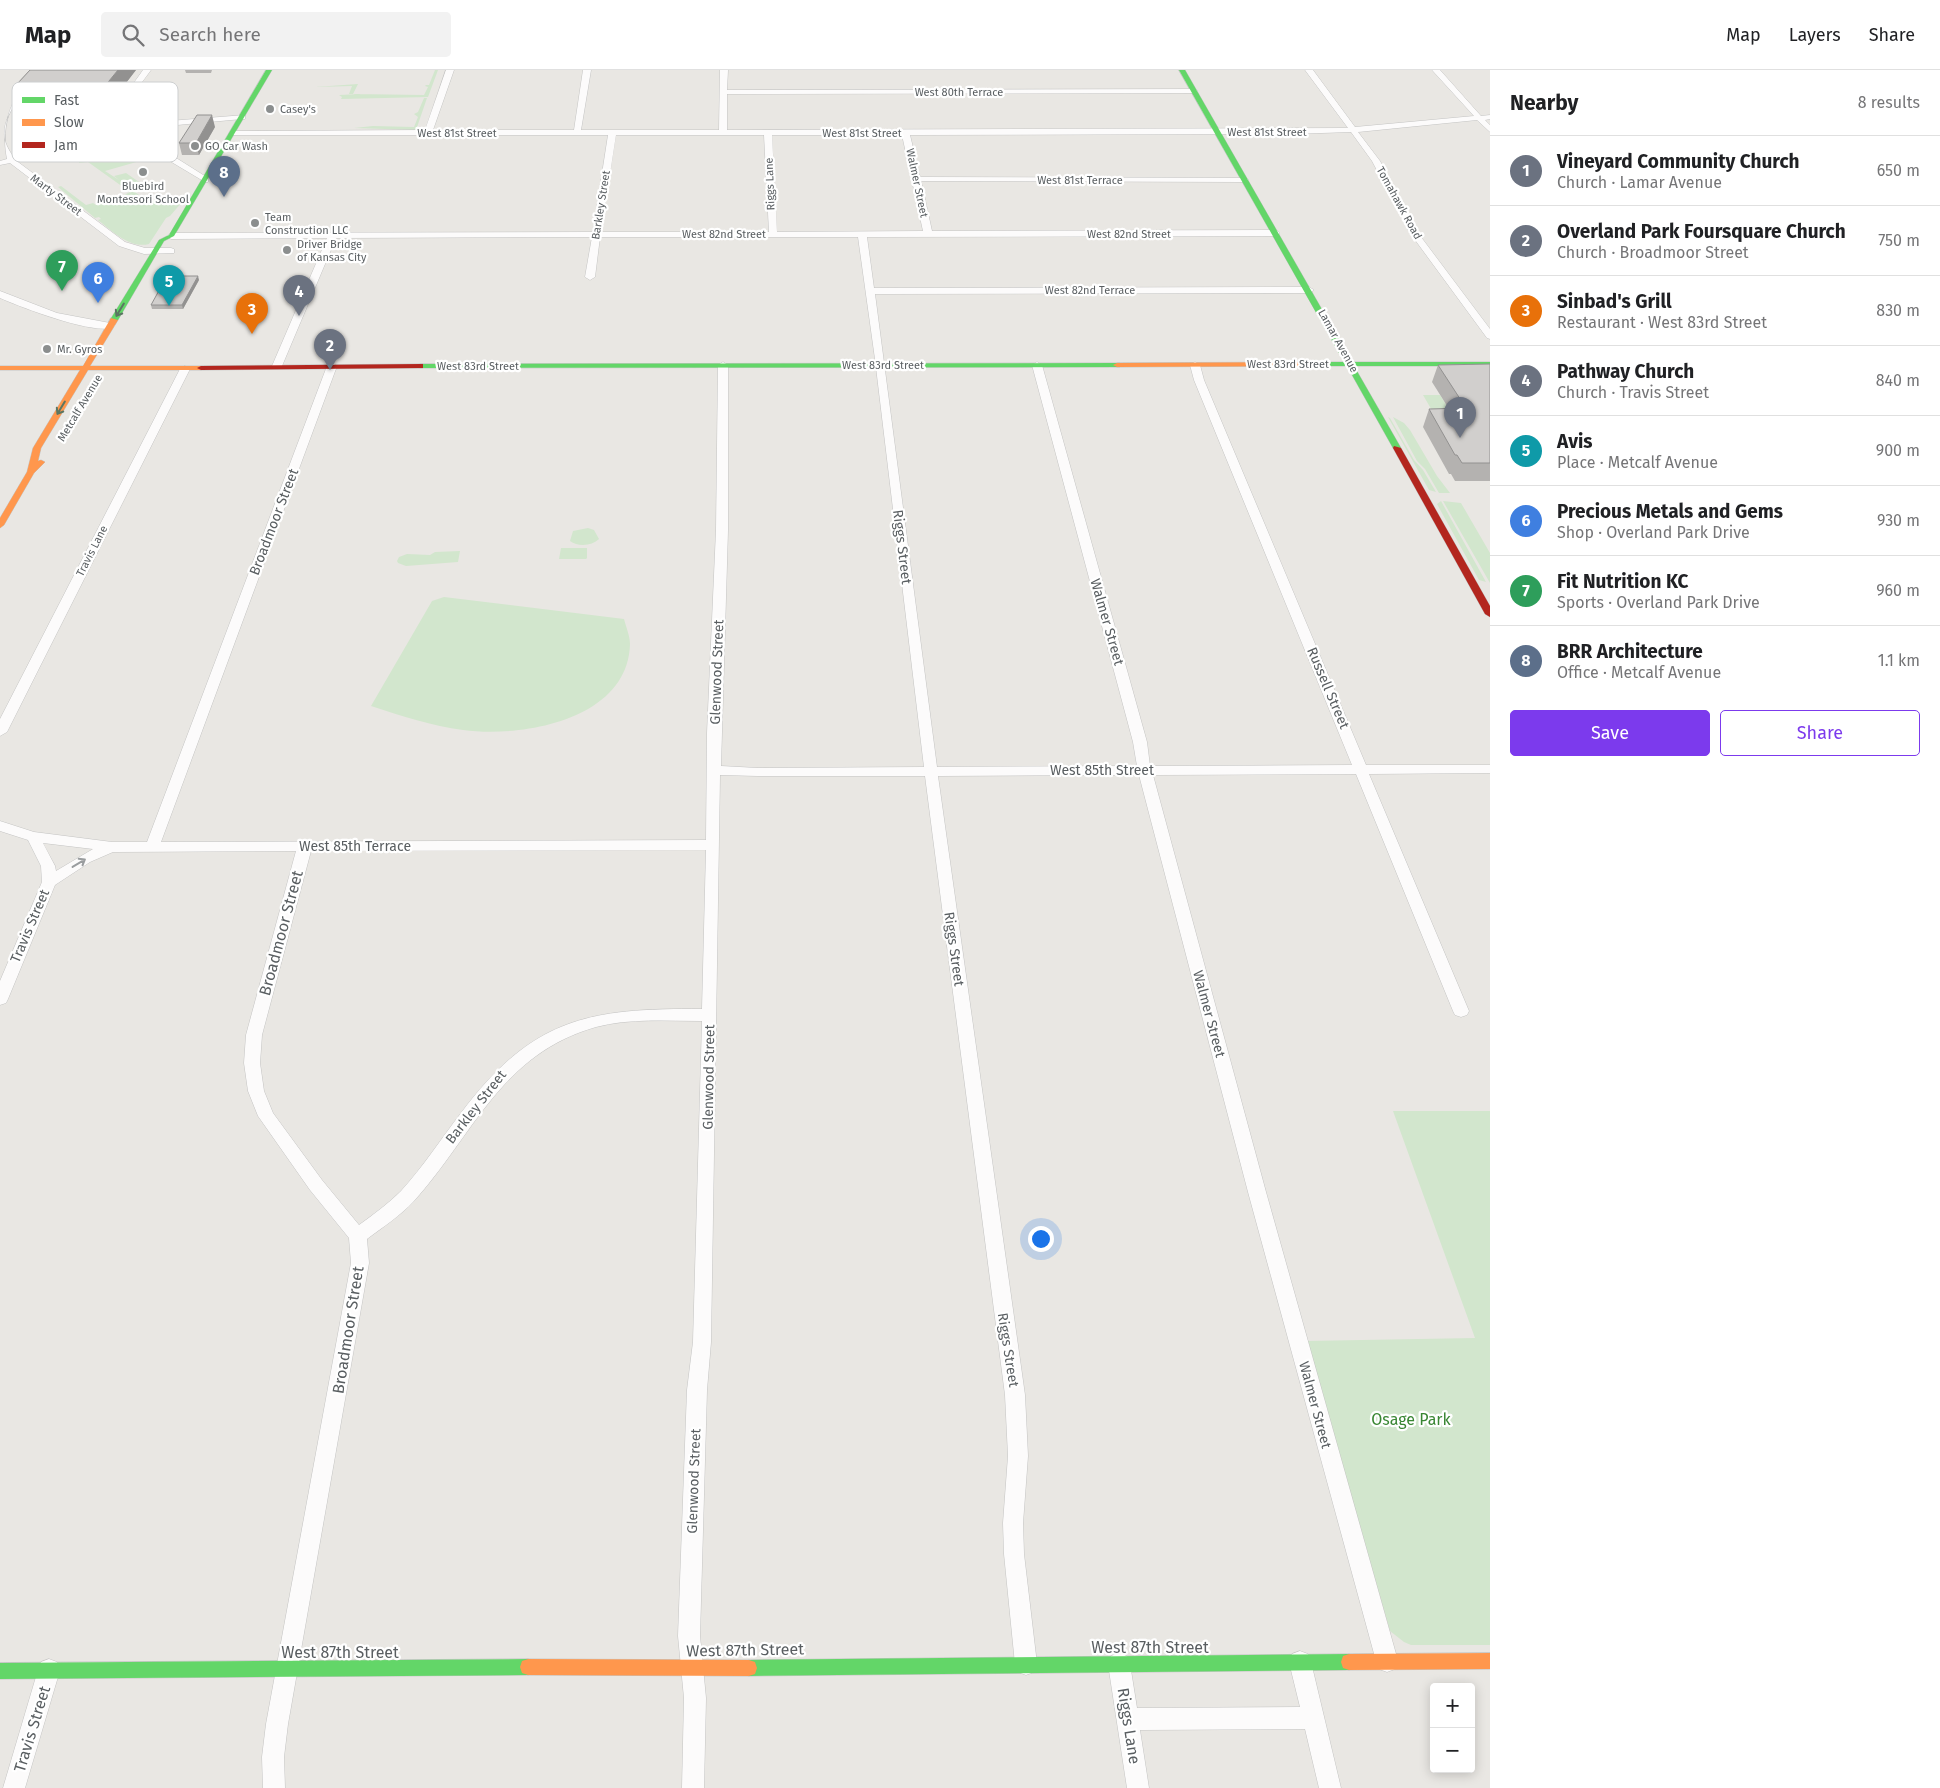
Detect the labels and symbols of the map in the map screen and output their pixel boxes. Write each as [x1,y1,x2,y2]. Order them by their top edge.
legend [12,82,178,162]
street label: West 80th Terrace [915,86,1003,99]
text: Fast [54,92,80,109]
marker: Casey's [264,103,276,115]
place label: Casey's [280,103,316,116]
text: Slow [54,114,84,131]
street label: West 81st Street [1227,126,1307,139]
street label: West 81st Street [417,127,497,140]
street label: West 81st Street [822,127,902,140]
text: Jam [54,137,78,154]
marker: GO Car Wash [189,140,201,152]
place label: GO Car Wash [205,140,268,153]
street label: Walmer Street [903,147,931,219]
pin: 8 [208,156,240,197]
street label: Riggs Lane [763,157,777,211]
street label: Tomahawk Road [1374,164,1424,242]
marker: Bluebird Montessori School [137,166,149,178]
street label: Barkley Street [589,169,613,241]
street label: Marty Street [28,171,84,219]
street label: West 81st Terrace [1037,174,1123,187]
place label: Bluebird Montessori School [97,180,189,206]
place label: Team Construction LLC [265,211,348,237]
marker: Team Construction LLC [249,217,261,229]
street label: West 82nd Street [682,228,766,241]
street label: West 82nd Street [1087,228,1171,241]
place label: Driver Bridge of Kansas City [297,238,367,264]
marker: Driver Bridge of Kansas City [281,244,293,256]
pin: 7 [46,250,78,291]
pin: 6 [82,262,114,303]
pin: 5 [153,265,185,306]
pin: 4 [283,275,315,316]
street label: West 82nd Terrace [1045,284,1135,297]
pin: 3 [236,293,268,334]
one-way arrow [114,303,124,317]
street label: Lamar Avenue [1315,307,1361,375]
pin: 2 [314,329,346,370]
marker: Mr. Gyros [41,343,53,355]
place label: Mr. Gyros [57,343,102,356]
street label: West 83rd Street [1247,358,1329,371]
street label: West 83rd Street [842,359,924,372]
street label: West 83rd Street [437,360,519,373]
street label: Metcalf Avenue [55,372,105,444]
pin: 1 [1444,397,1476,438]
one-way arrow [55,400,65,414]
street label: Broadmoor Street [246,465,303,578]
street label: Riggs Street [889,509,915,586]
street label: Travis Lane [74,523,110,579]
street label: Walmer Street [1087,577,1128,668]
street label: Glenwood Street [707,618,727,725]
street label: Russell Street [1303,645,1353,732]
street label: West 85th Street [1050,762,1155,779]
street label: West 85th Terrace [299,838,411,855]
one-way arrow [72,857,86,867]
street label: Broadmoor Street [255,868,307,998]
street label: Travis Street [7,886,53,965]
street label: Riggs Street [940,911,968,988]
street label: Walmer Street [1189,969,1229,1060]
street label: Glenwood Street [700,1023,718,1130]
street label: Barkley Street [442,1066,511,1147]
your location [1028,1226,1054,1252]
street label: Broadmoor Street [329,1265,368,1395]
street label: Riggs Street [994,1312,1022,1389]
street label: Walmer Street [1295,1360,1335,1451]
park label: Osage Park [1371,1410,1452,1429]
street label: Glenwood Street [684,1427,704,1534]
street label: West 87th Street [1091,1638,1209,1657]
street label: West 87th Street [686,1639,804,1661]
street label: West 87th Street [281,1643,399,1662]
street label: Travis Street [10,1683,54,1775]
street label: Riggs Lane [1114,1686,1144,1766]

